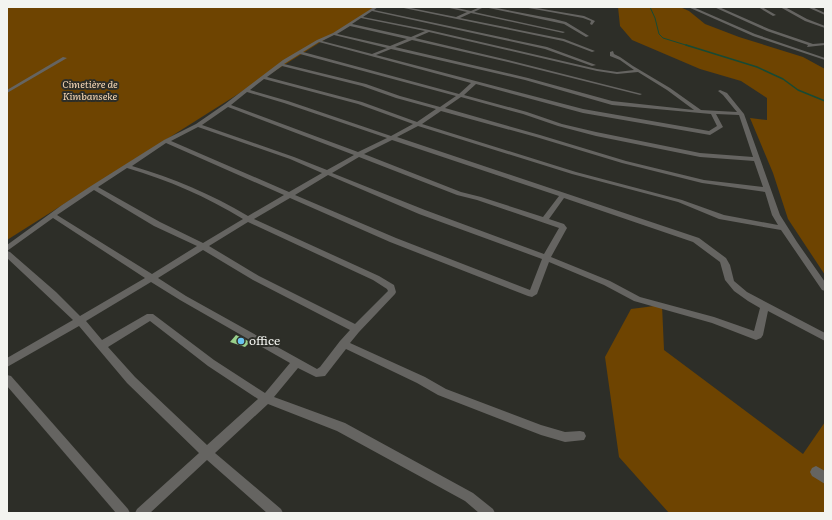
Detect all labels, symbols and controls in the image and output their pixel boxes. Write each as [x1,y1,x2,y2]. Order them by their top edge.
park label: Cimetière de Kimbanseke [62,76,118,103]
place label: office [249,331,280,349]
marker: office [236,336,246,346]

